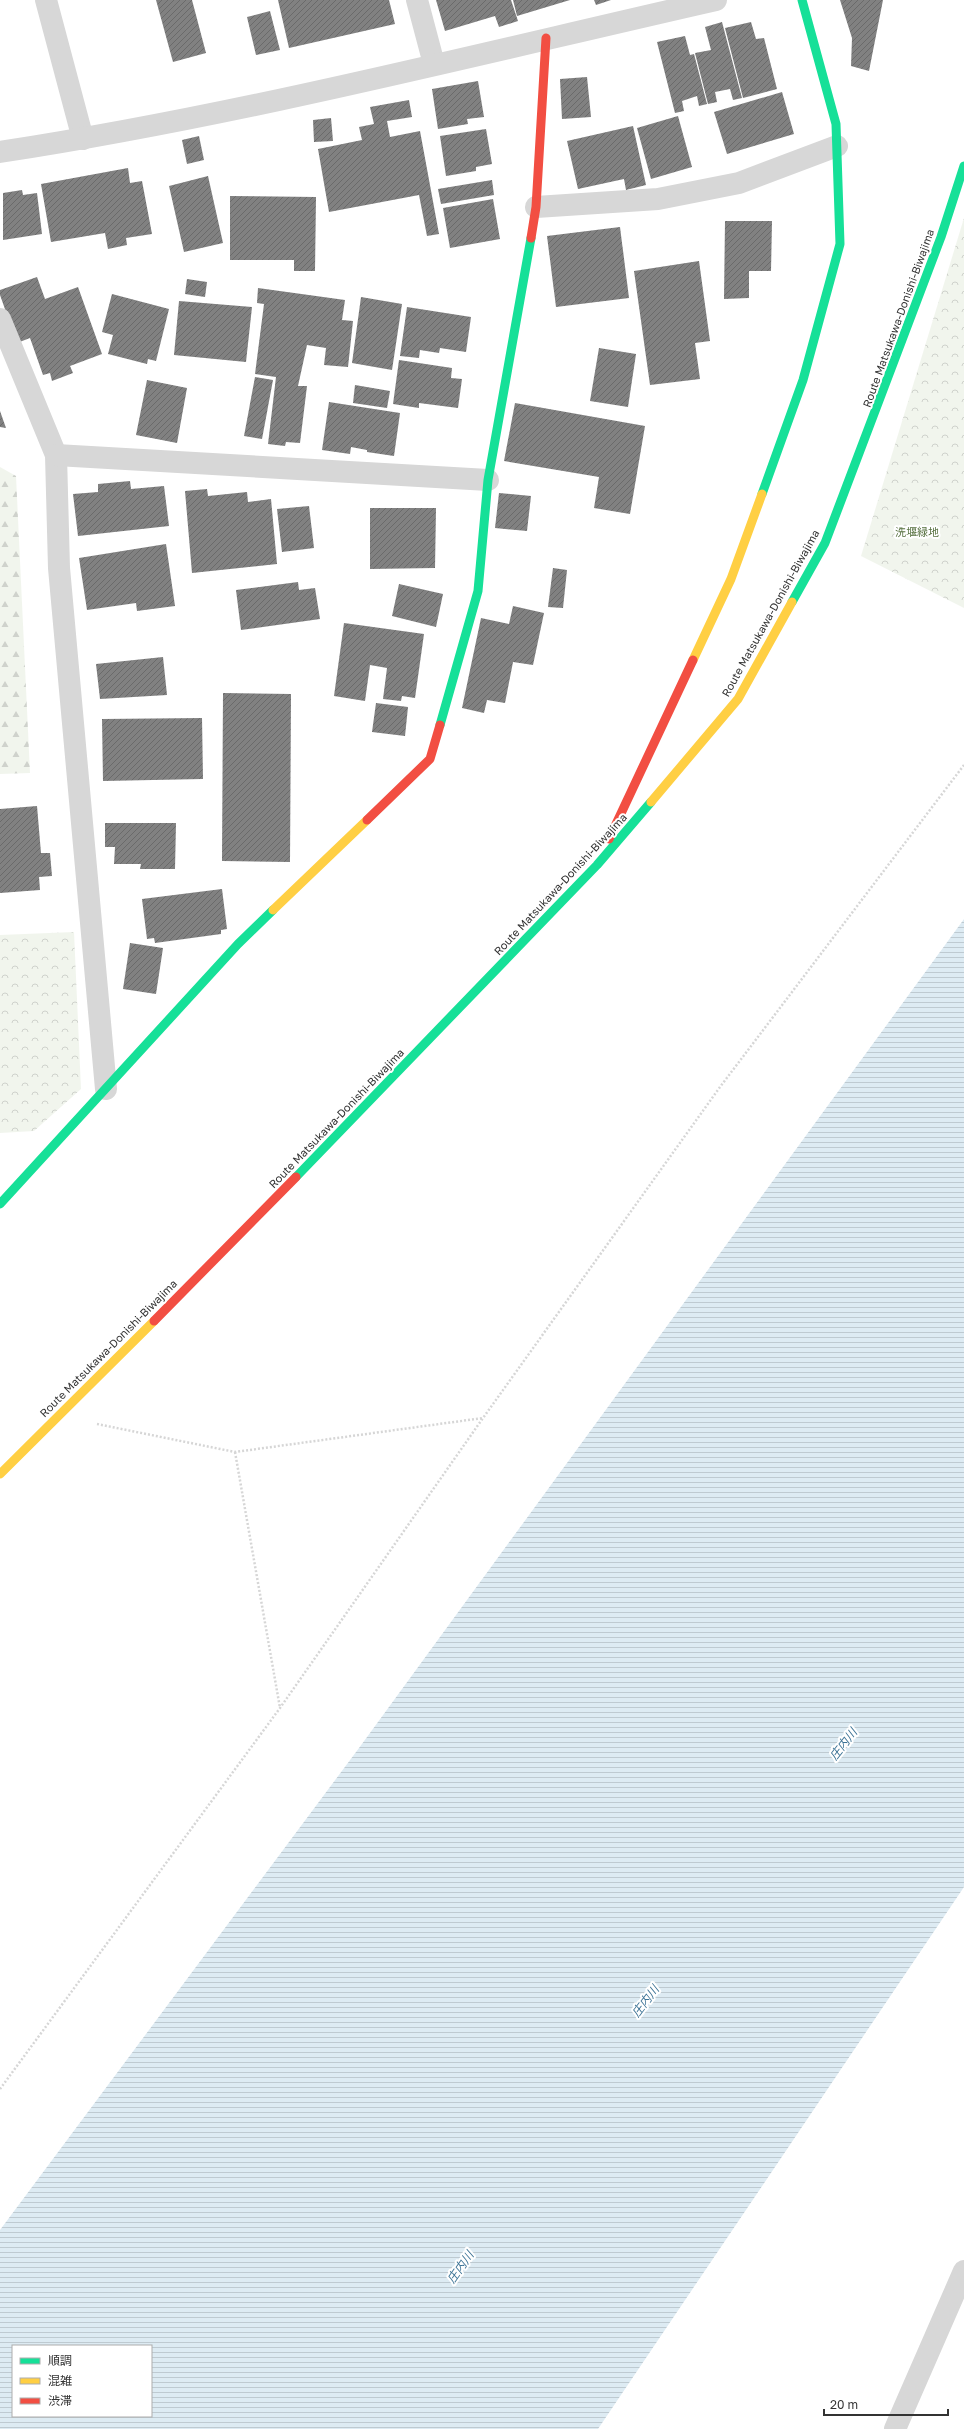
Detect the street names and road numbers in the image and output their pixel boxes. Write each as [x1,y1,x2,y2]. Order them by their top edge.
street label: Route Matsukawa-Donishi-Biwajima [860,227,936,409]
street label: Route Matsukawa-Donishi-Biwajima [719,527,821,699]
street label: Route Matsukawa-Donishi-Biwajima [491,811,629,957]
street label: Route Matsukawa-Donishi-Biwajima [266,1046,406,1190]
street label: Route Matsukawa-Donishi-Biwajima [37,1277,179,1419]

